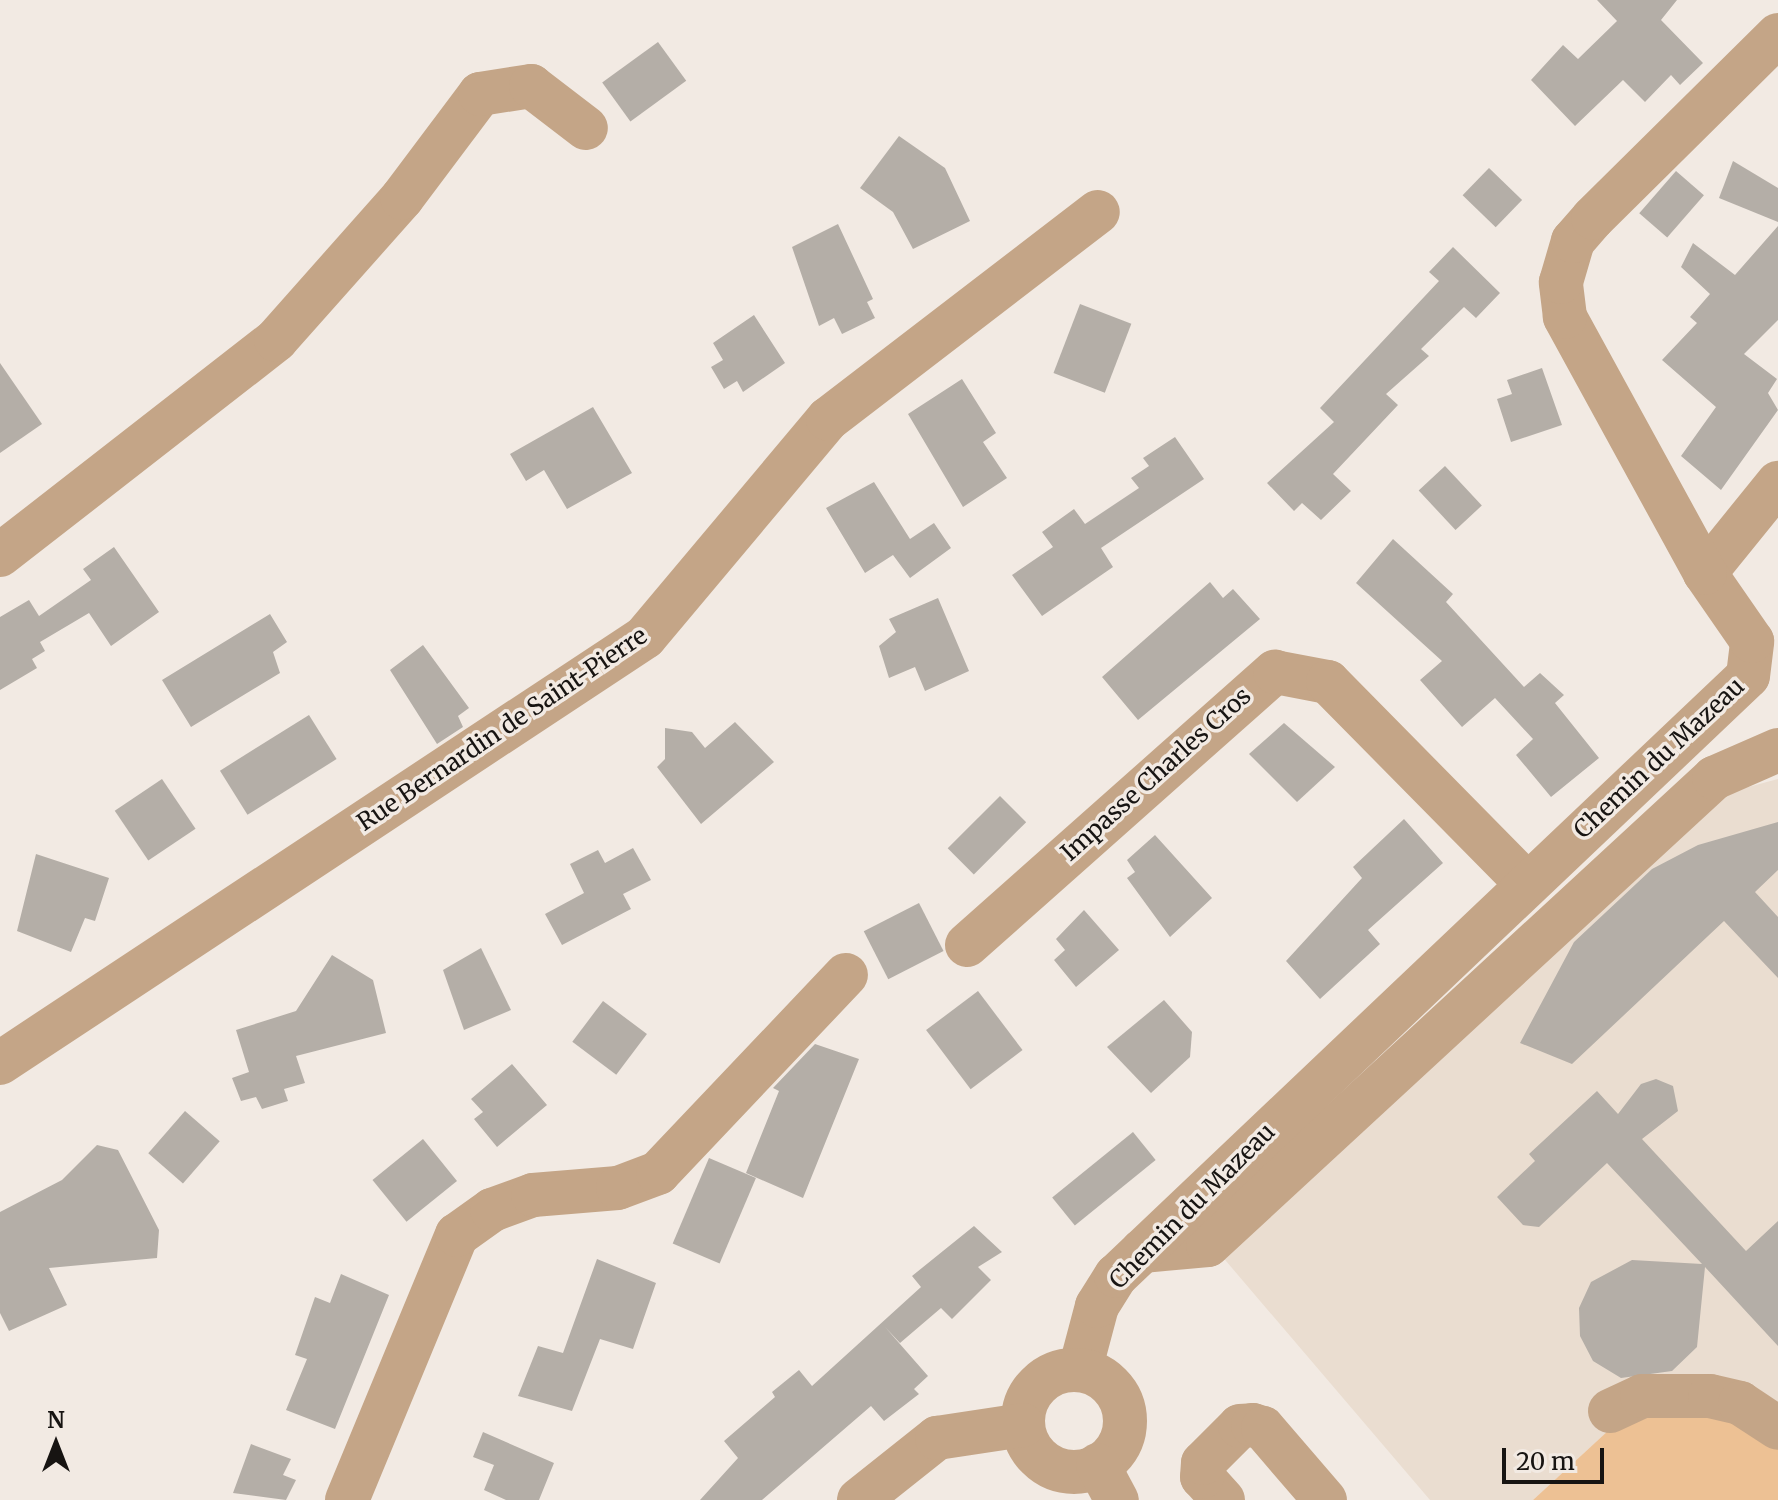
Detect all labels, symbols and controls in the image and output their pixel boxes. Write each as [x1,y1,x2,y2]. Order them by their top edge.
street label: Rue Bernardin de Saint-Pierre [352,621,652,837]
street label: Chemin du Mazeau [1568,672,1750,844]
street label: Impasse Charles Cros [1055,681,1257,867]
street label: Chemin du Mazeau [1103,1117,1281,1295]
north arrow [16,1404,96,1484]
text: N [47,1406,65,1434]
scale bar [1506,1432,1608,1482]
text: 20 m [1516,1446,1575,1477]

